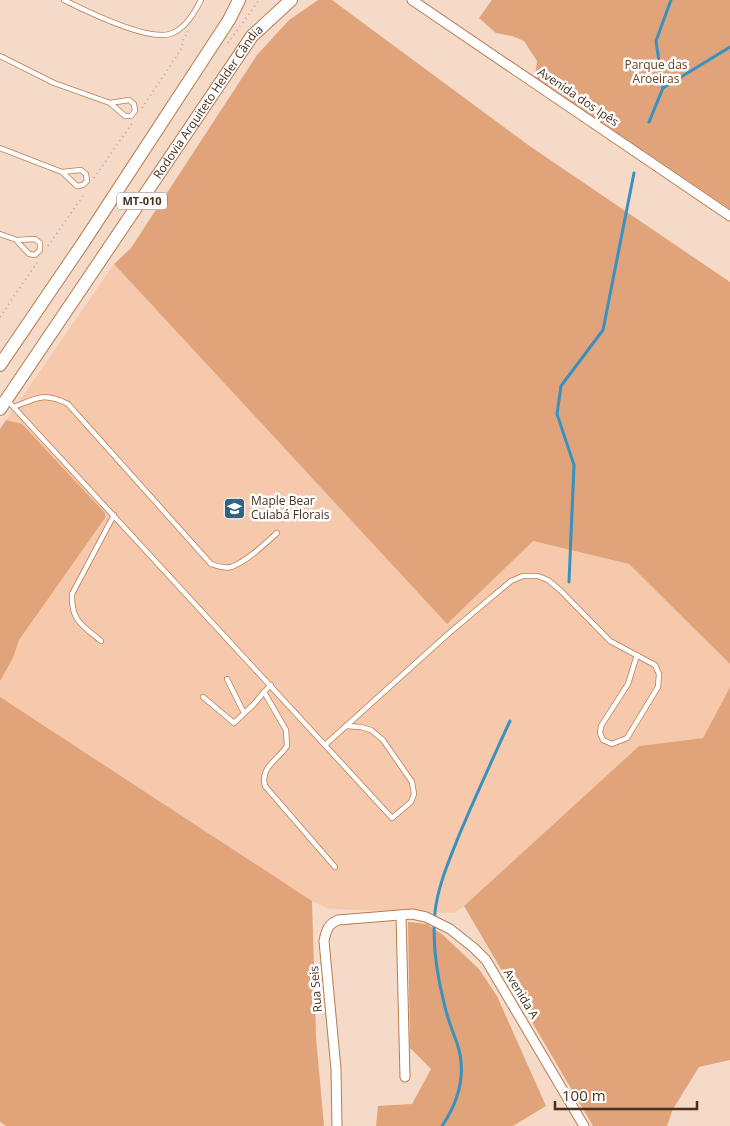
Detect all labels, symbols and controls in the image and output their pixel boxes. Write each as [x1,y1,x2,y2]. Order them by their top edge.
street label: Rodovia Arquiteto Helder Cândia [149,21,267,182]
park label: Parque das Aroeiras [624,56,688,87]
street label: Avenida dos Ipês [534,63,622,130]
road number: MT-010 [117,192,167,210]
place label: Maple Bear Cuiabá Florais [251,492,330,523]
school or university icon: Maple Bear Cuiabá Florais [223,496,247,520]
street label: Rua Seis [305,965,326,1013]
street label: Avenida A [500,966,543,1022]
scale bar [555,1078,698,1110]
text: 100 m [562,1085,606,1105]

